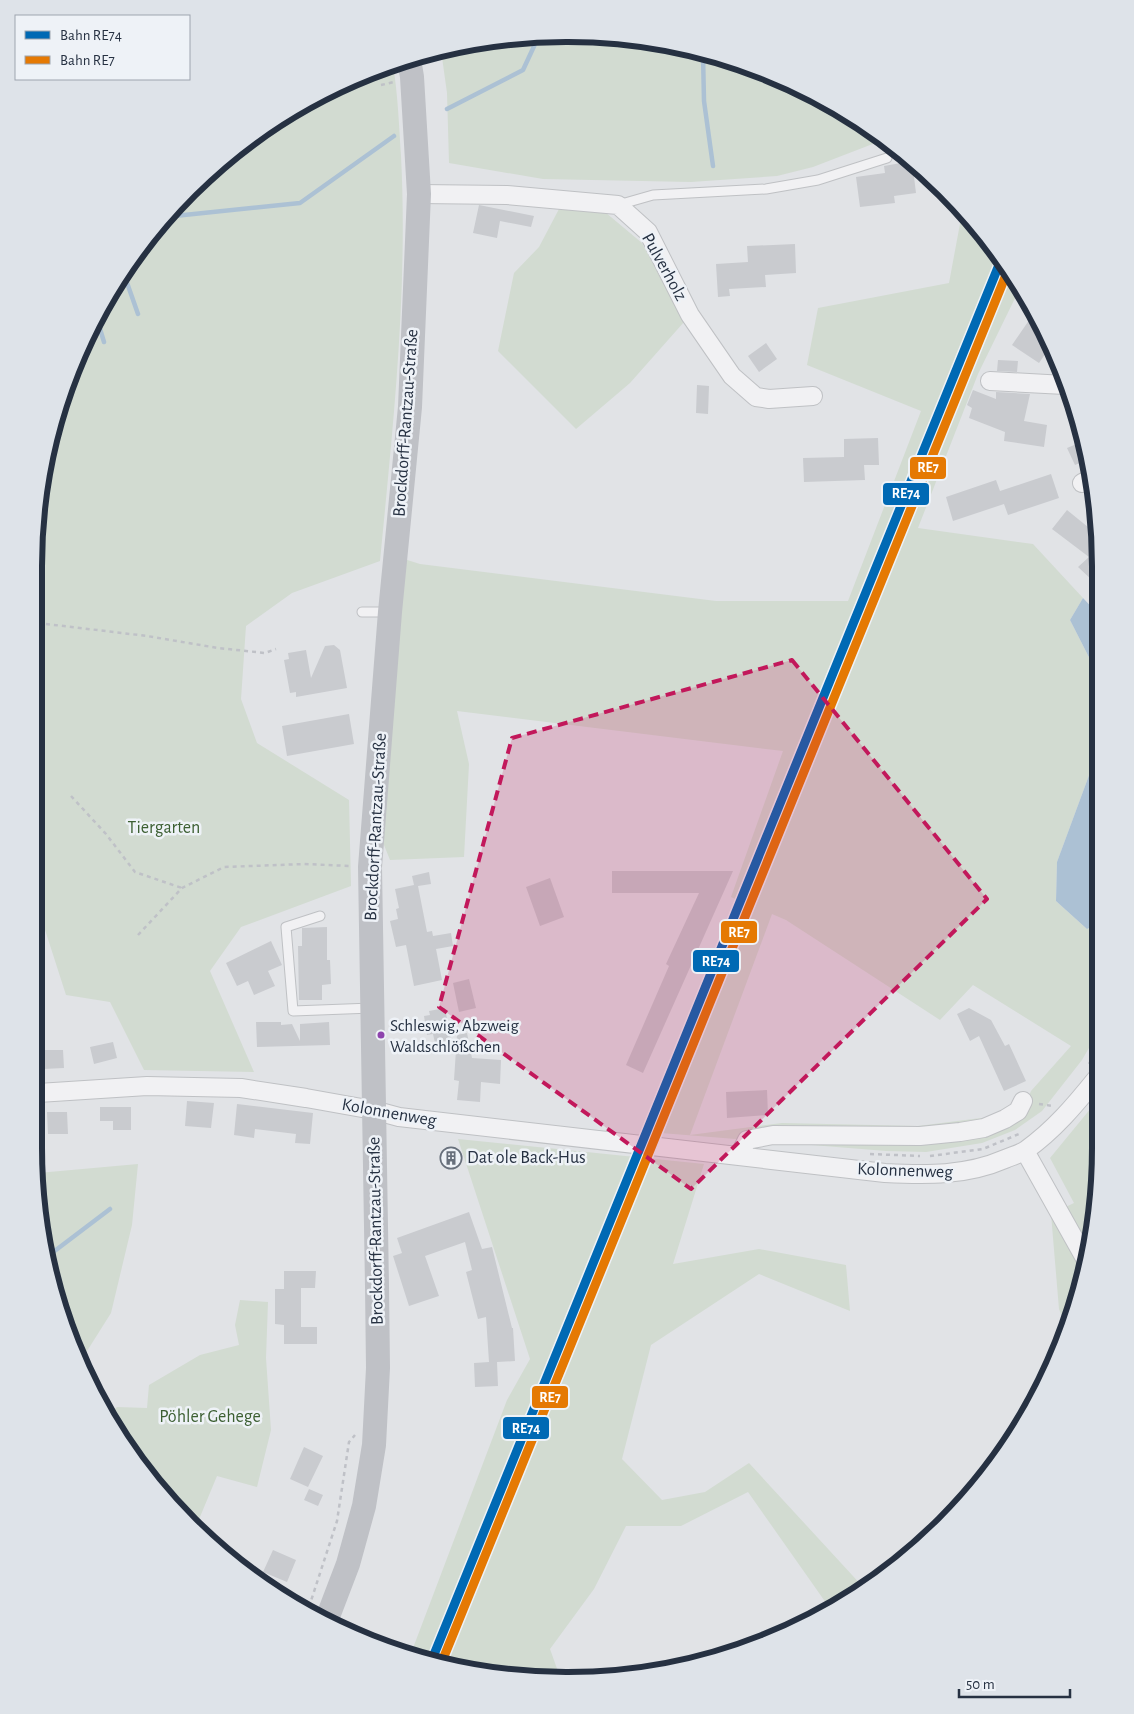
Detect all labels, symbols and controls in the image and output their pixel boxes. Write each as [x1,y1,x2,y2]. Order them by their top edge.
legend [15,15,190,80]
text: Bahn RE74 [60,28,122,43]
text: Bahn RE7 [60,53,115,68]
street label: Pulverholz [638,230,690,304]
street label: Brockdorff-Rantzau-Straße [390,328,422,518]
line badge: RE7 [909,456,947,480]
text: RE7 [917,461,939,475]
line badge: RE74 [882,482,930,506]
text: RE74 [892,487,920,501]
street label: Brockdorff-Rantzau-Straße [362,732,390,922]
park label: Tiergarten [128,819,200,837]
line badge: RE7 [720,920,758,944]
text: RE7 [728,926,750,940]
line badge: RE74 [692,949,740,973]
text: RE74 [702,955,730,969]
place label: Schleswig, Abzweig Waldschlößchen [390,1017,519,1055]
marker: Schleswig, Abzweig Waldschlößchen [376,1030,386,1040]
street label: Kolonnenweg [340,1096,438,1130]
street label: Brockdorff-Rantzau-Straße [365,1137,387,1325]
building icon: Dat ole Back-Hus [439,1146,463,1170]
place label: Dat ole Back-Hus [467,1149,586,1167]
street label: Kolonnenweg [857,1160,953,1182]
line badge: RE7 [531,1385,569,1409]
text: RE7 [539,1391,561,1405]
park label: Pöhler Gehege [159,1408,261,1426]
line badge: RE74 [502,1416,550,1440]
text: RE74 [512,1422,540,1436]
scale bar [959,1666,1070,1698]
text: 50 m [966,1677,995,1692]

